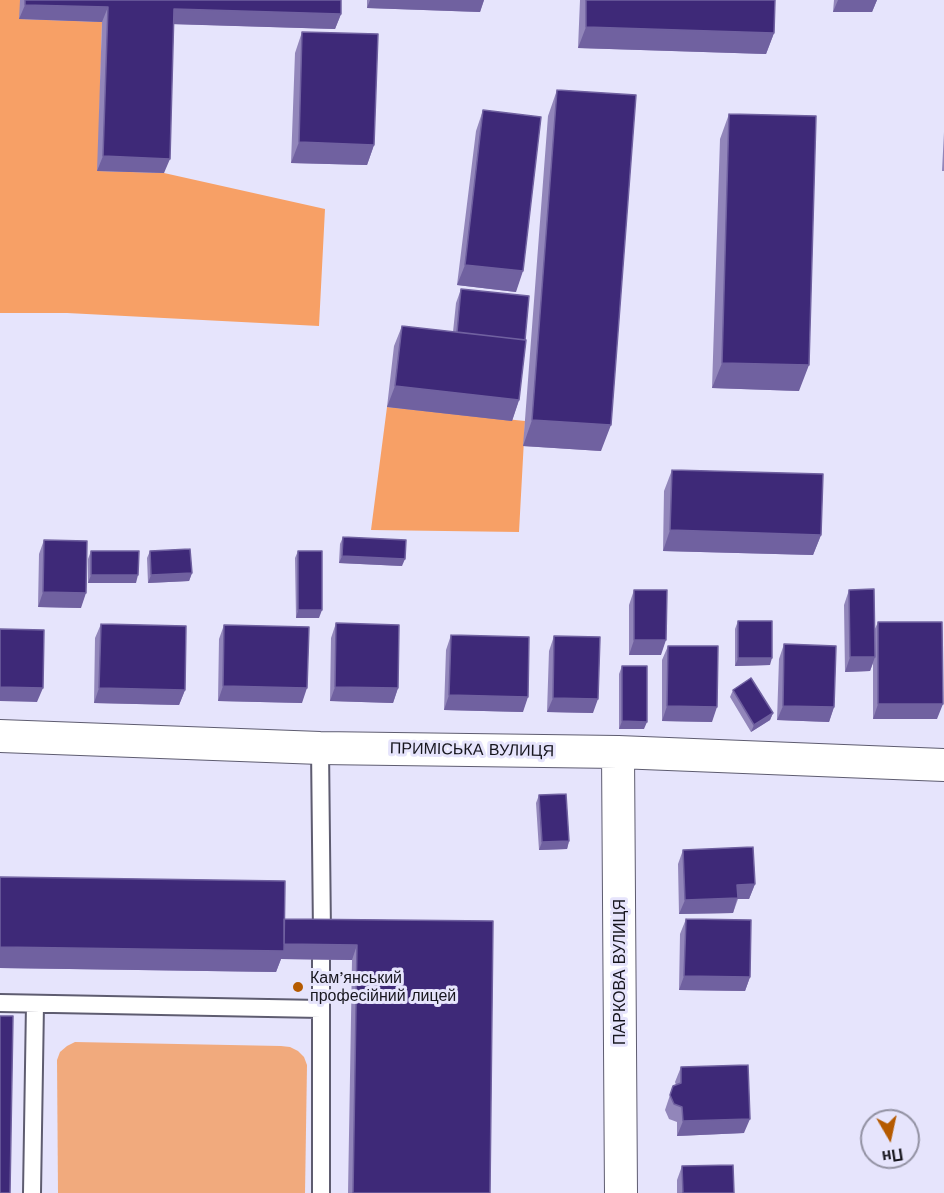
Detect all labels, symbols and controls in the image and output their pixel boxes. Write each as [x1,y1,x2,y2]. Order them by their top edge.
street label: ПРИМІСЬКА ВУЛИЦЯ [390,739,554,761]
street label: ПАРКОВА ВУЛИЦЯ [610,899,630,1045]
place label: Кам’янський професійний лицей [310,968,456,1006]
marker: Кам’янський професійний лицей [291,980,305,994]
north arrow [860,1109,920,1169]
text: Пн [881,1144,905,1166]

